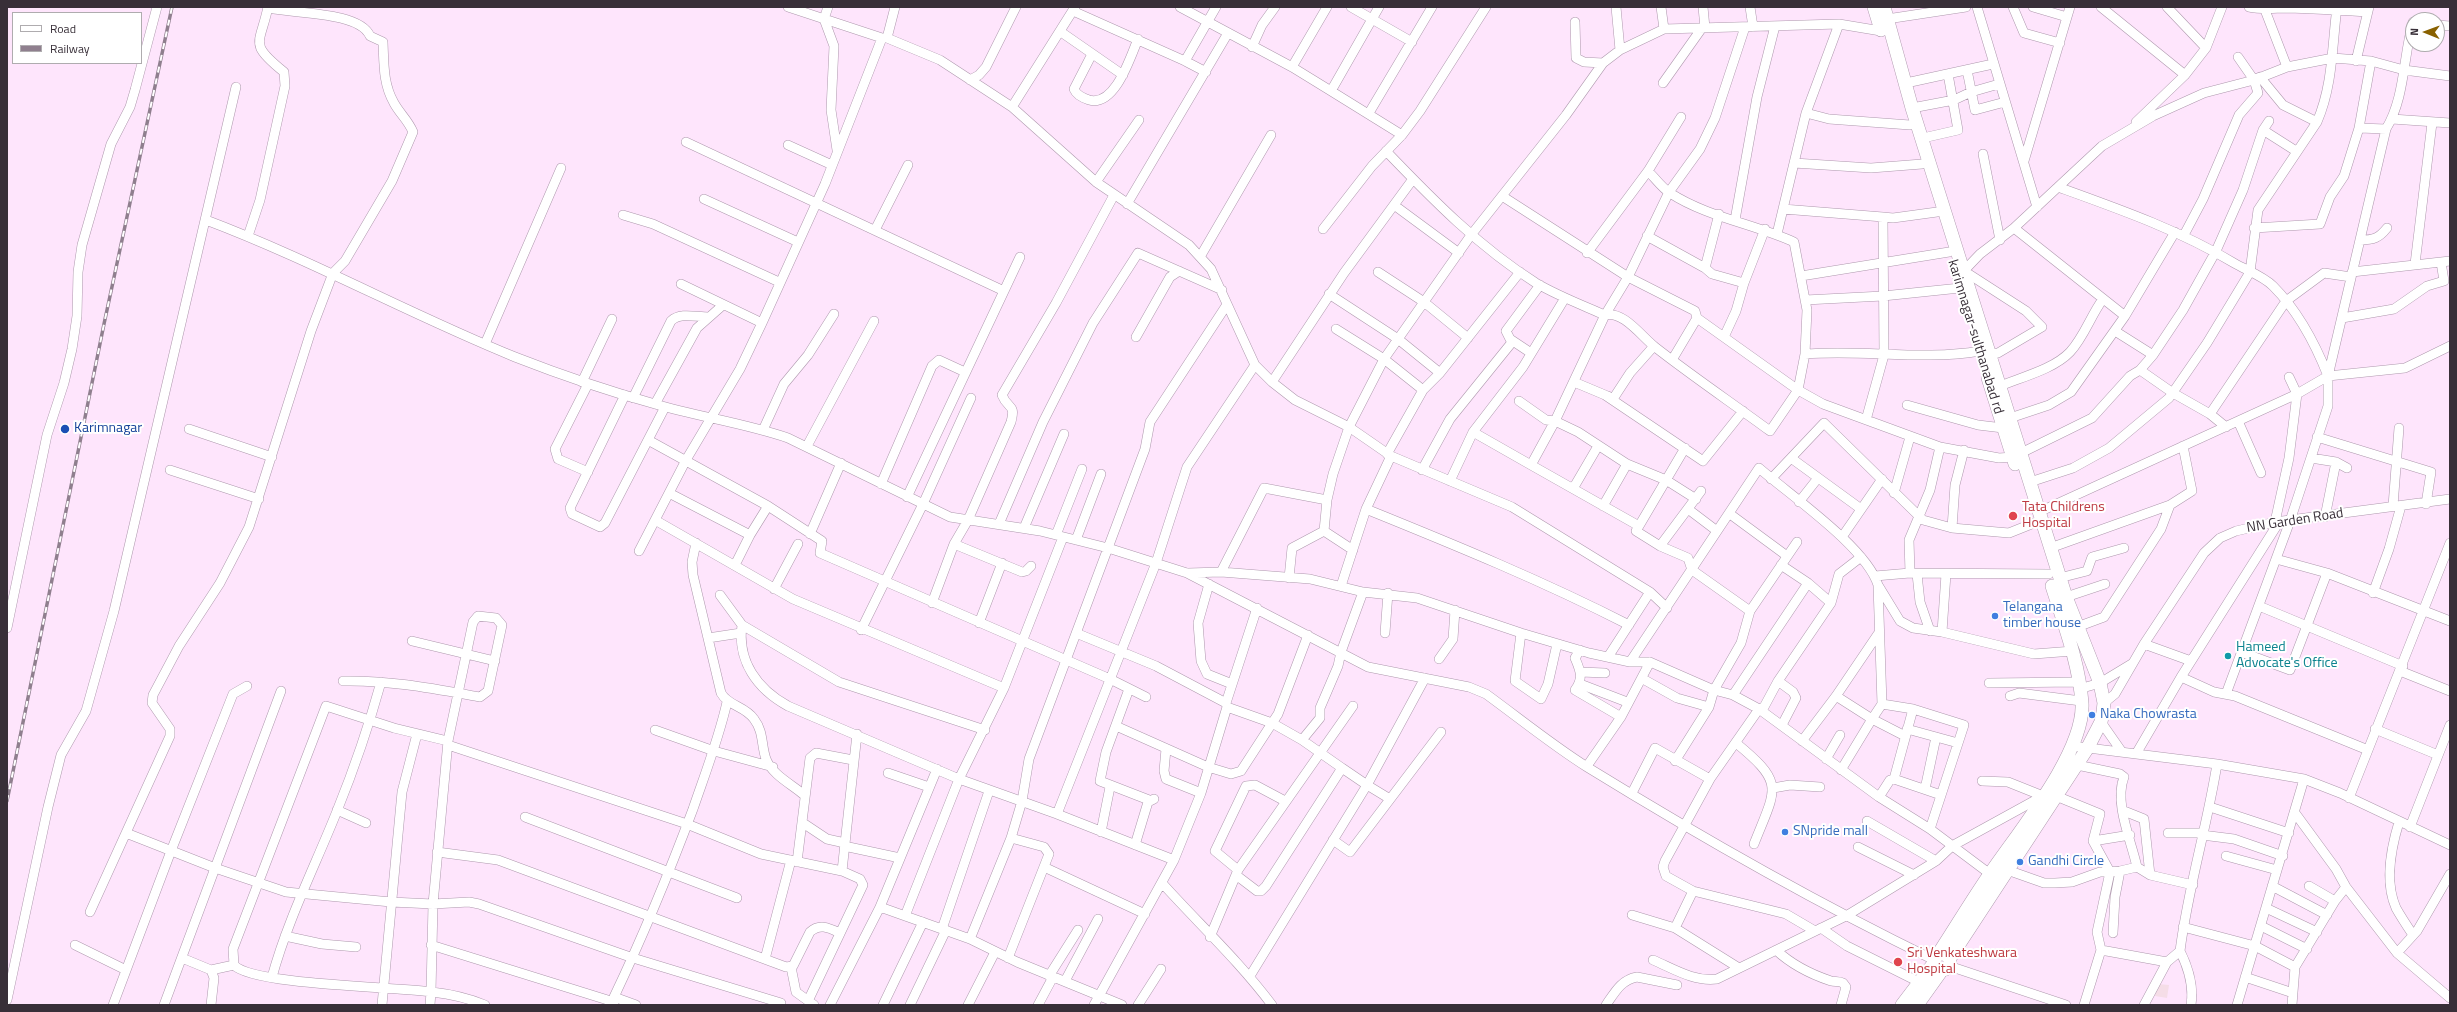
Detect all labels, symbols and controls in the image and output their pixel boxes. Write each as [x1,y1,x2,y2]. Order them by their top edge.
legend [12,12,142,64]
north arrow [2405,12,2445,52]
text: Road [50,19,76,38]
text: N [2406,28,2422,36]
text: Railway [50,39,90,58]
street label: karimnagar-sulthanabad rd [1944,258,2006,416]
place label: Karimnagar [74,421,142,437]
marker: Karimnagar [59,423,71,435]
place label: Tata Childrens Hospital [2022,500,2105,532]
street label: NN Garden Road [2245,505,2345,537]
marker: Tata Childrens Hospital [2007,510,2019,522]
place label: Telangana timber house [2003,600,2081,632]
marker: Telangana timber house [1990,611,2000,621]
place label: Hameed Advocate's Office [2236,640,2338,672]
marker: Hameed Advocate's Office [2223,651,2233,661]
place label: Naka Chowrasta [2100,707,2197,723]
marker: Naka Chowrasta [2087,710,2097,720]
place label: SNpride mall [1793,824,1868,840]
marker: SNpride mall [1780,827,1790,837]
place label: Gandhi Circle [2028,854,2104,870]
marker: Gandhi Circle [2015,857,2025,867]
place label: Sri Venkateshwara Hospital [1907,946,2017,978]
marker: Sri Venkateshwara Hospital [1892,956,1904,968]

